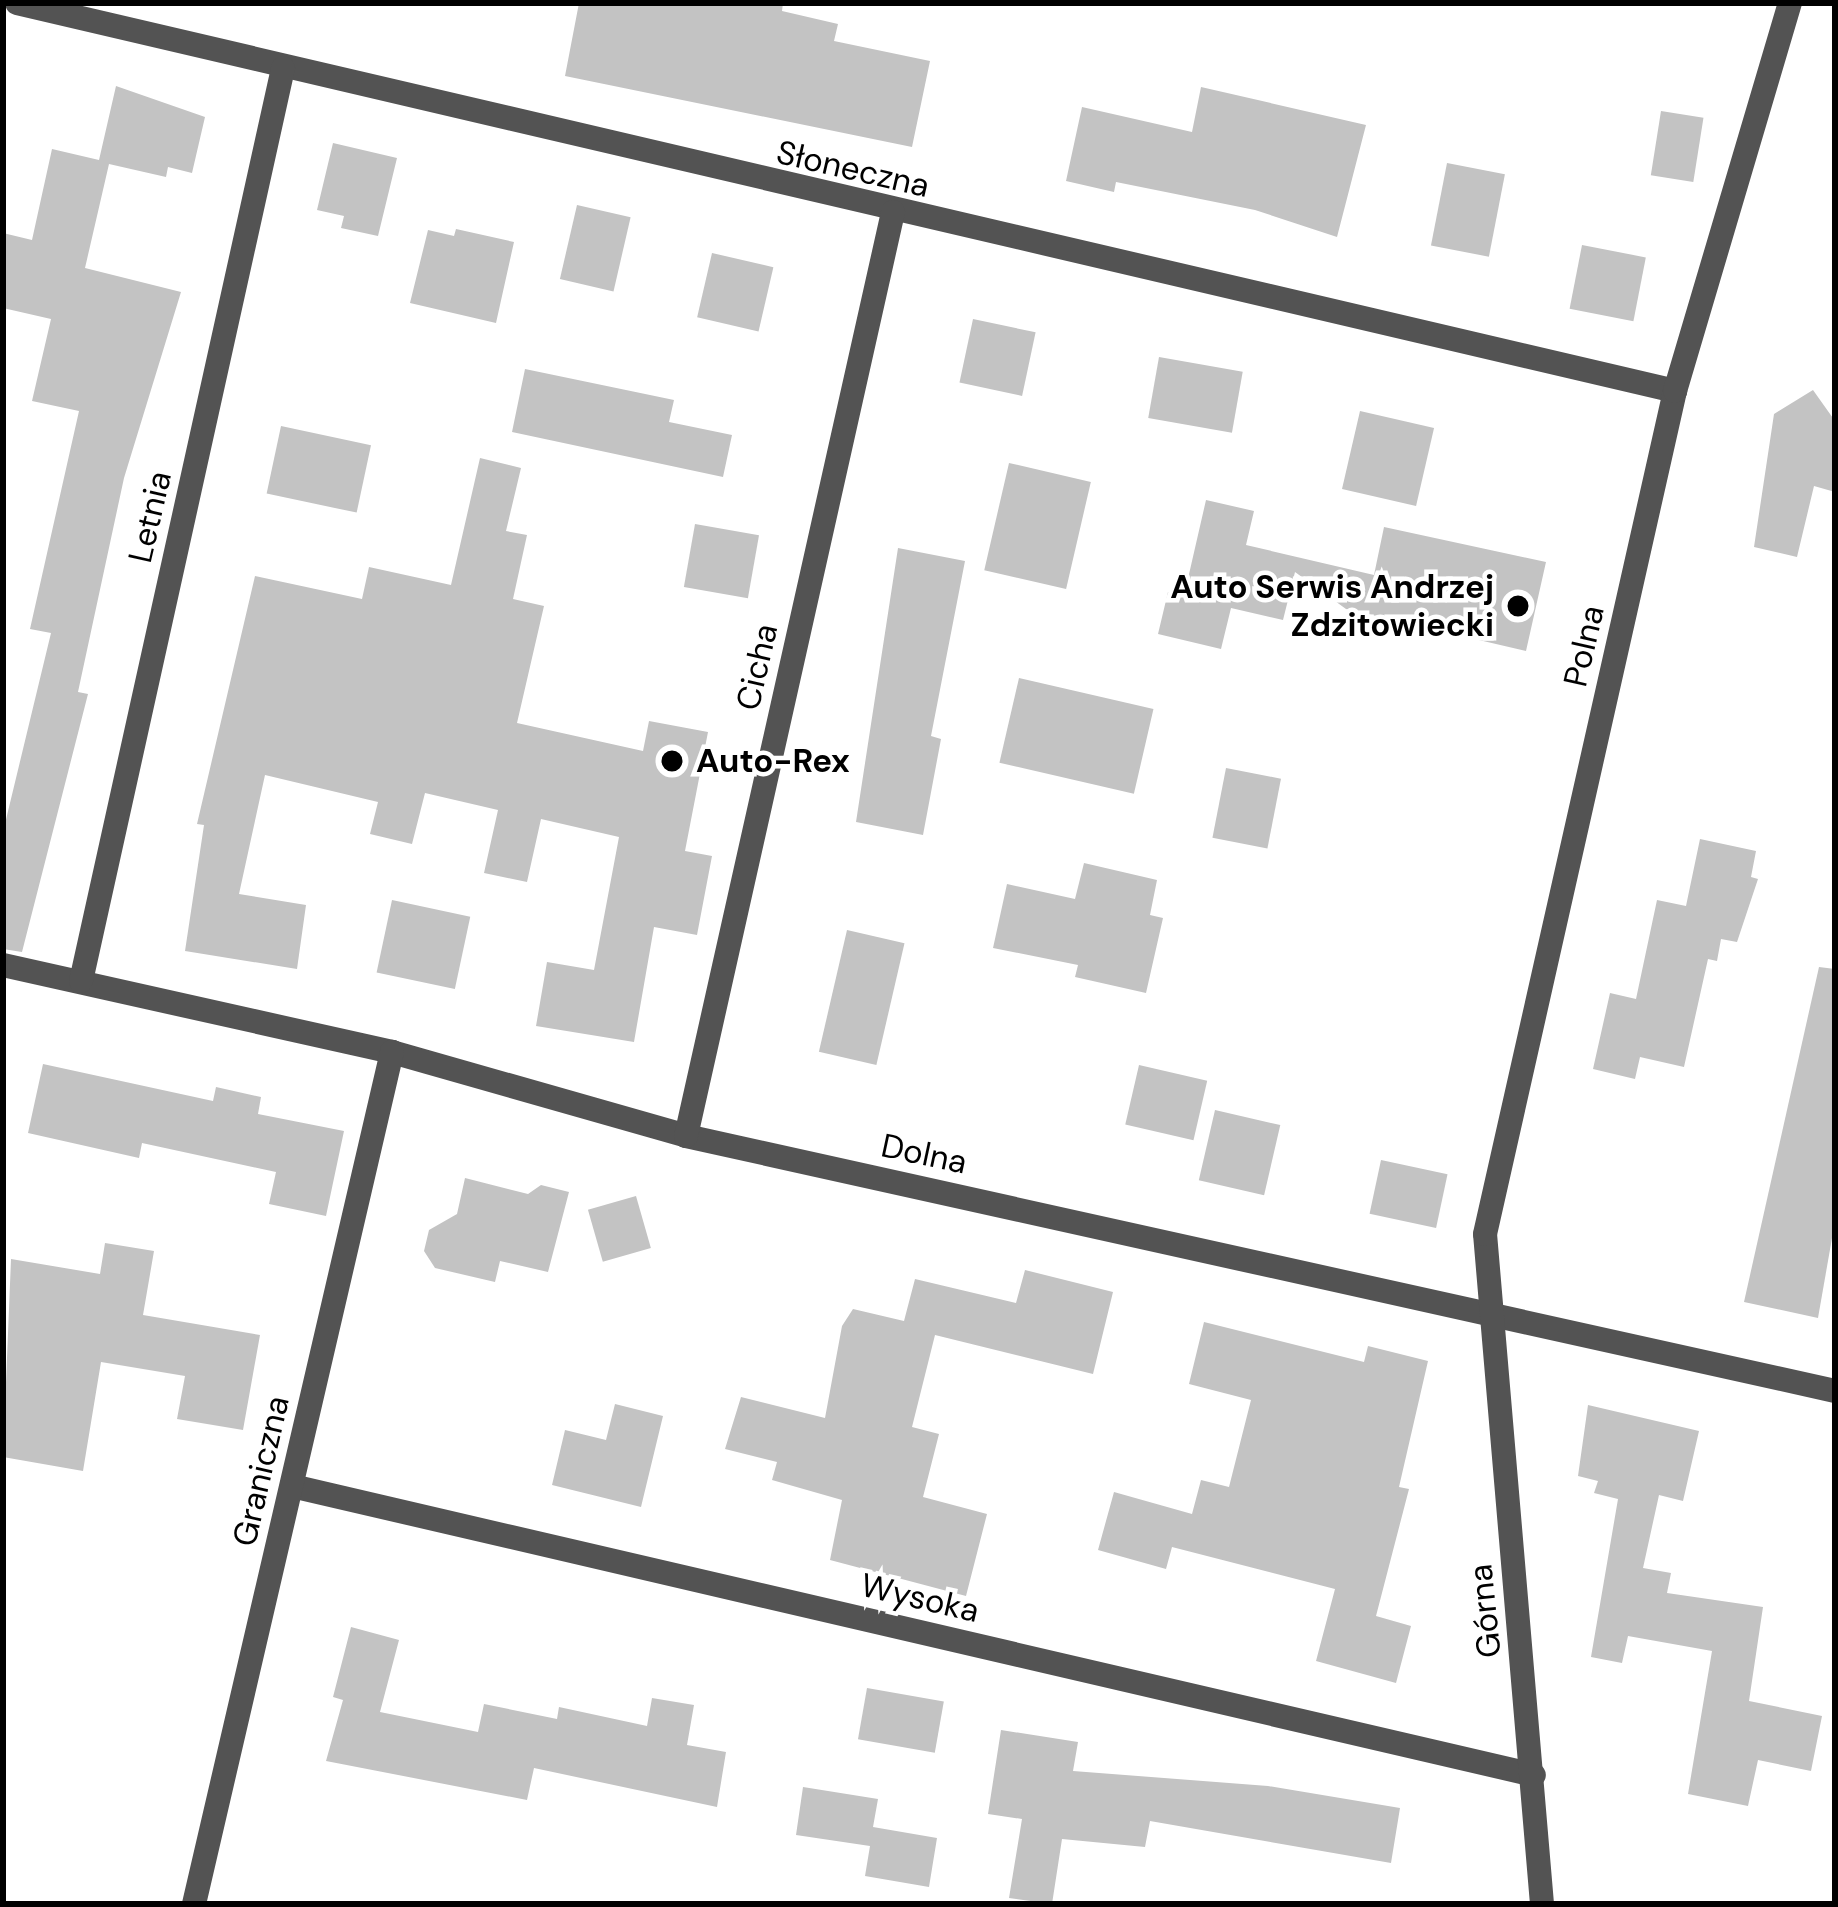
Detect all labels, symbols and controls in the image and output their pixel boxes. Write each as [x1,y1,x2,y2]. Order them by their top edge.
street label: Słoneczna [773,132,933,206]
street label: Letnia [120,467,180,567]
place label: Auto Serwis Andrzej Zdzitowiecki [1170,567,1494,645]
marker: Auto Serwis Andrzej Zdzitowiecki [1505,593,1531,619]
street label: Polna [1555,602,1613,690]
street label: Cicha [728,620,786,714]
place label: Auto-Rex [696,741,850,781]
marker: Auto-Rex [659,748,685,774]
street label: Dolna [878,1126,970,1182]
street label: Graniczna [225,1392,297,1550]
street label: Górna [1460,1562,1510,1660]
street label: Wysoka [857,1565,983,1631]

